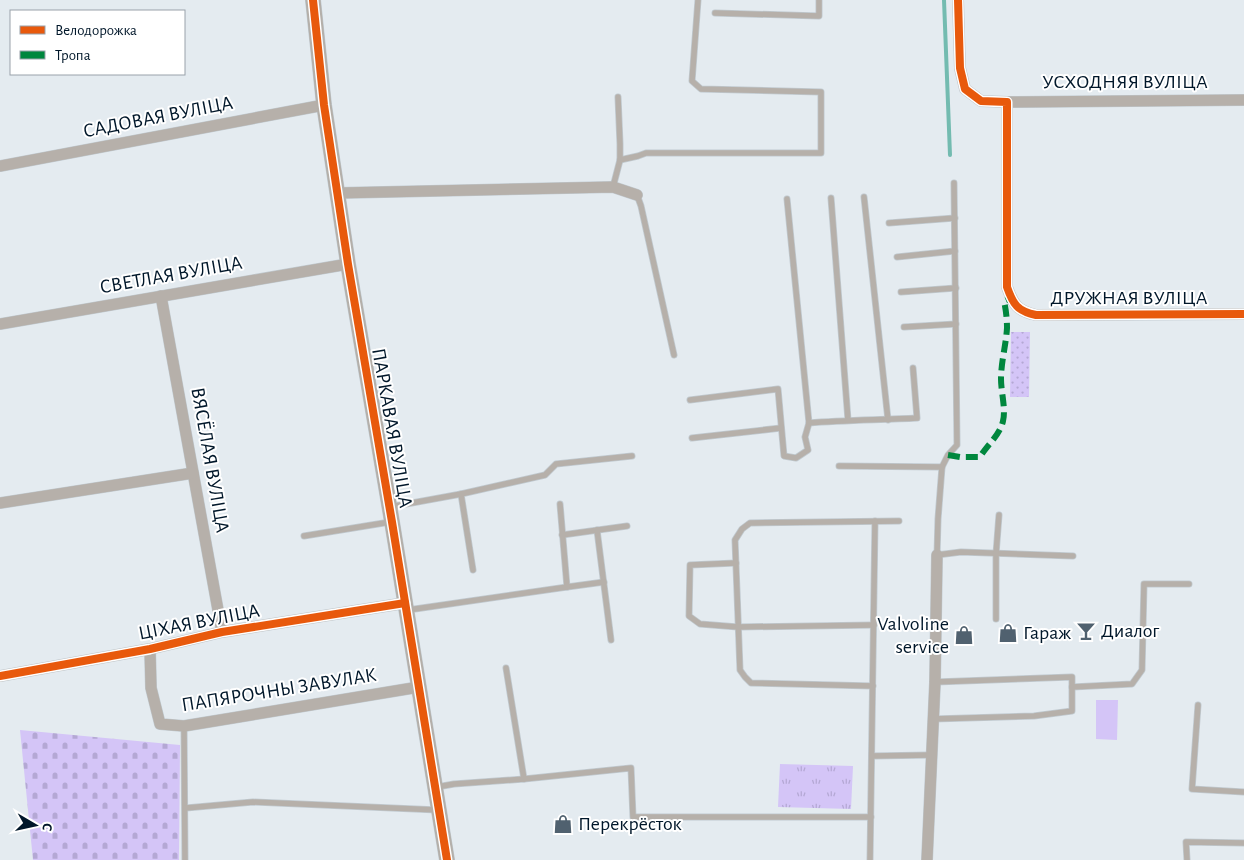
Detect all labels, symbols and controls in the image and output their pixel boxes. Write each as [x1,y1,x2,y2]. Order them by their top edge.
legend [10,10,185,75]
text: Велодорожка [55,23,137,38]
text: Тропа [55,48,91,63]
street label: УСХОДНЯЯ ВУЛІЦА [1042,72,1208,92]
street label: САДОВАЯ ВУЛІЦА [82,93,235,141]
street label: СВЕТЛАЯ ВУЛІЦА [98,253,244,297]
street label: ДРУЖНАЯ ВУЛІЦА [1051,288,1208,308]
street label: ПАРКАВАЯ ВУЛІЦА [368,347,416,510]
street label: ВЯСЁЛАЯ ВУЛІЦА [187,386,233,535]
street label: ЦІХАЯ ВУЛІЦА [137,600,262,644]
place label: Valvoline service [877,614,949,657]
bar icon: Диалог [1075,620,1097,642]
place label: Диалог [1101,621,1159,641]
shop icon: Гараж [997,622,1019,644]
place label: Гараж [1023,623,1071,643]
shop icon: Valvoline service [953,624,975,646]
street label: ПАПЯРОЧНЫ ЗАВУЛАК [180,665,378,715]
north arrow [10,800,60,850]
shop icon: Перекрёсток [552,813,574,835]
place label: Перекрёсток [578,814,682,834]
text: С [39,822,54,832]

